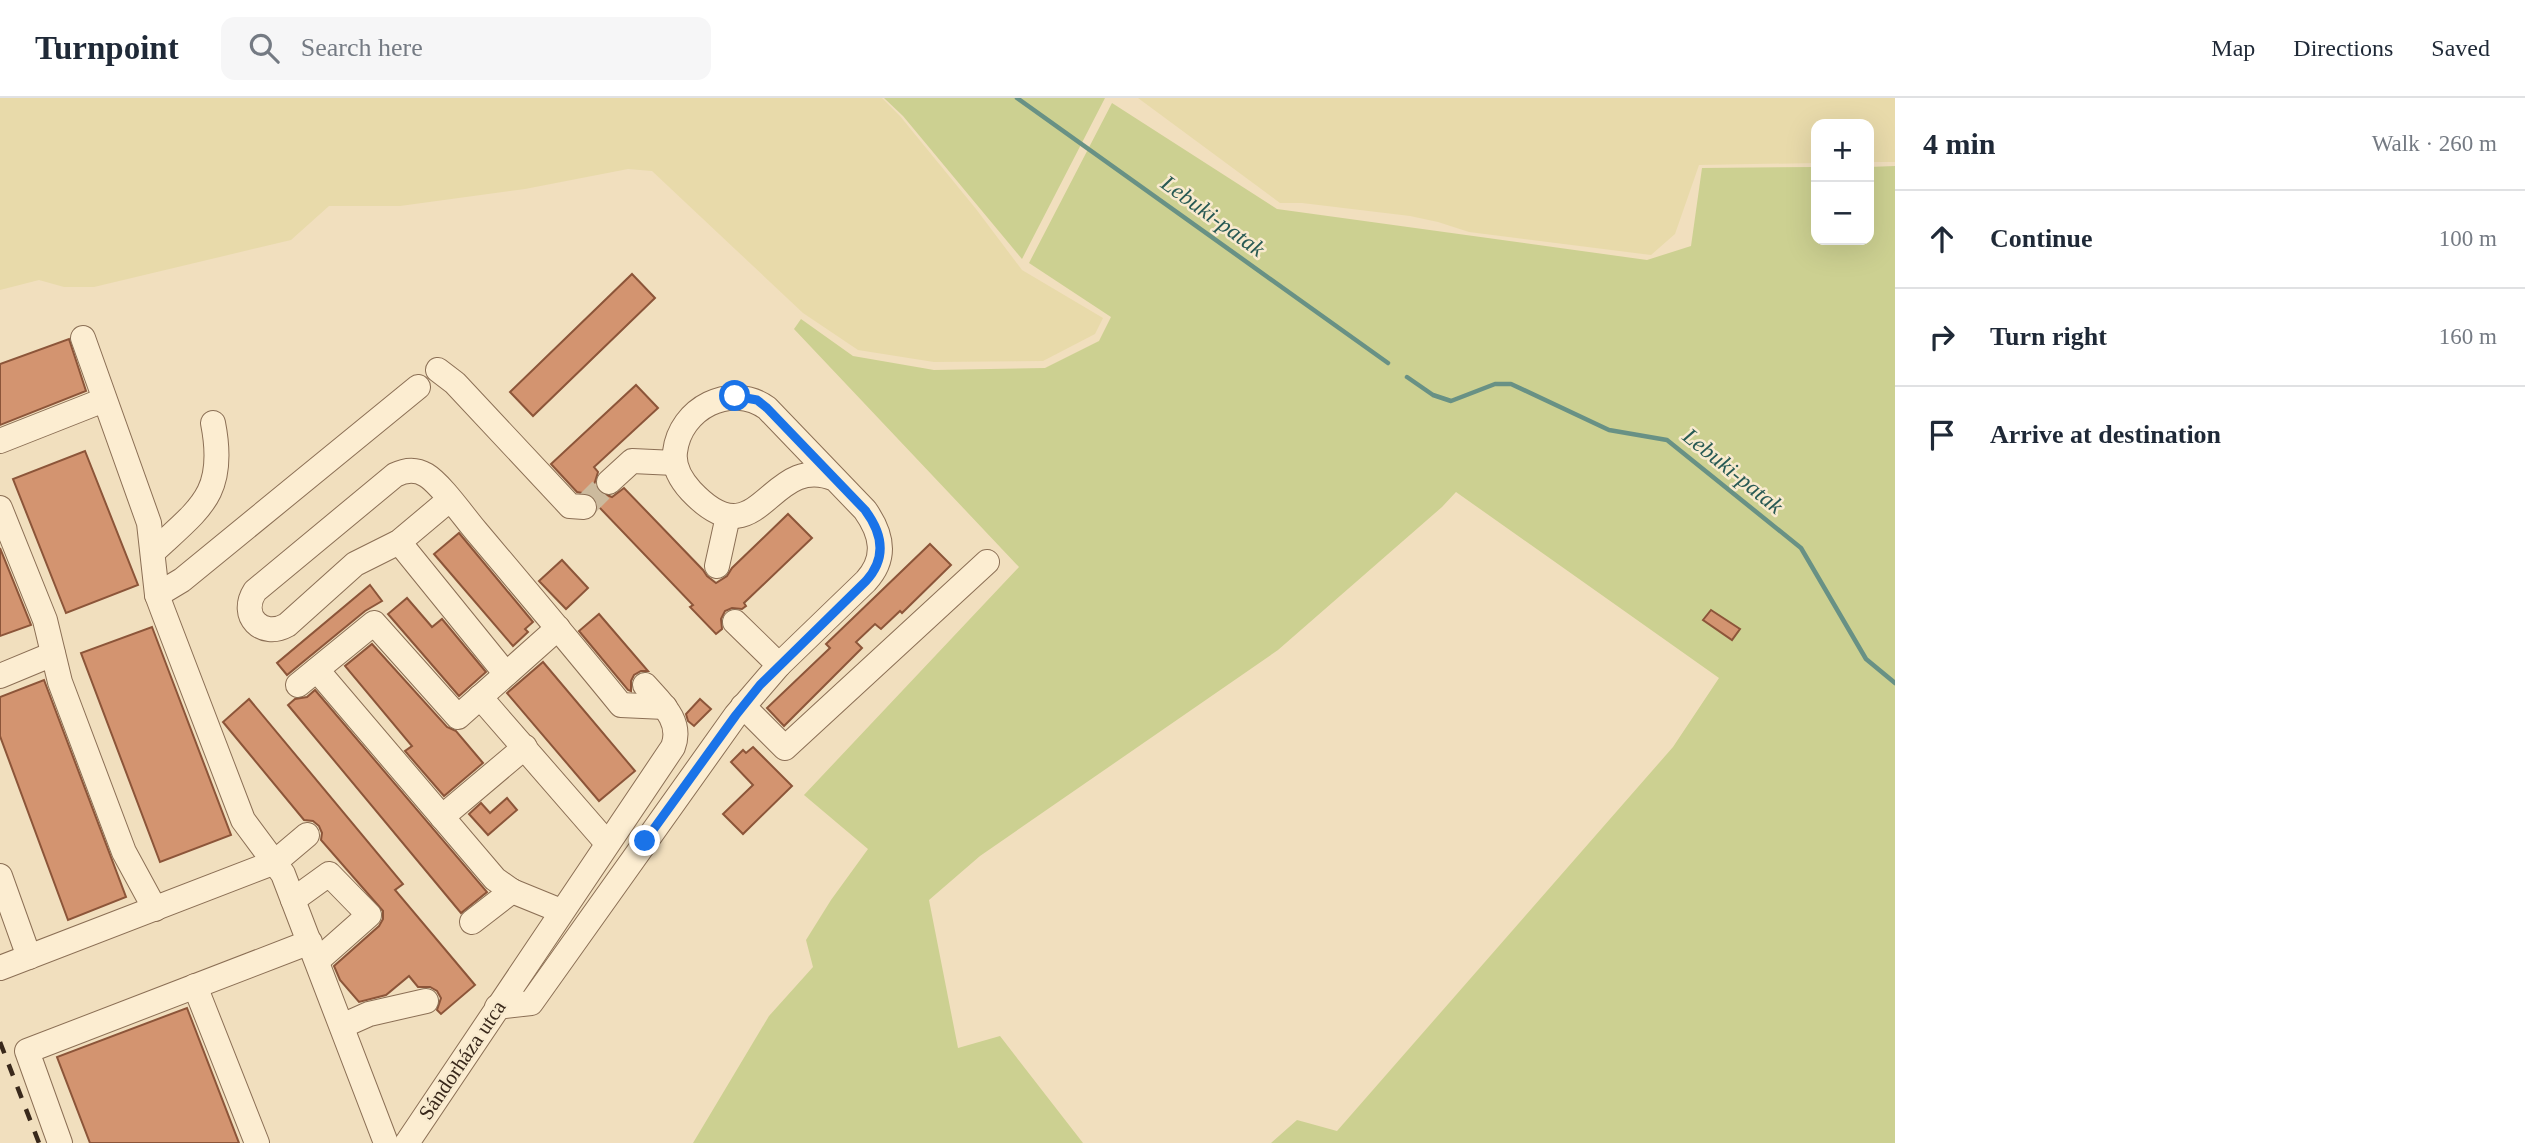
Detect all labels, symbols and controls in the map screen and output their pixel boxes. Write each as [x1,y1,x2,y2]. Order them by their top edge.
search box [221,17,711,80]
icon: search [245,29,283,67]
text: Turnpoint [35,30,179,66]
text: Search here [301,33,423,62]
text: Map [2211,35,2255,61]
text: Directions [2293,35,2393,61]
text: Saved [2431,35,2490,61]
map controls [1811,119,1874,245]
button: + [1811,119,1874,182]
text: 4 min [1923,127,1996,160]
text: Walk · 260 m [2372,131,2497,156]
water label: Lebuki-patak [1156,170,1270,262]
button: − [1811,182,1874,245]
icon: ahead [1923,220,1961,258]
text: Continue [1990,224,2093,253]
text: 100 m [2439,226,2497,251]
icon: right [1923,318,1961,356]
text: Turn right [1990,322,2107,351]
text: 160 m [2439,324,2497,349]
route start [719,380,750,411]
icon: arrive [1923,416,1961,454]
text: Arrive at destination [1990,420,2221,449]
water label: Lebuki-patak [1677,422,1789,519]
route end [629,825,660,856]
street label: Sándorháza utca [413,995,511,1124]

